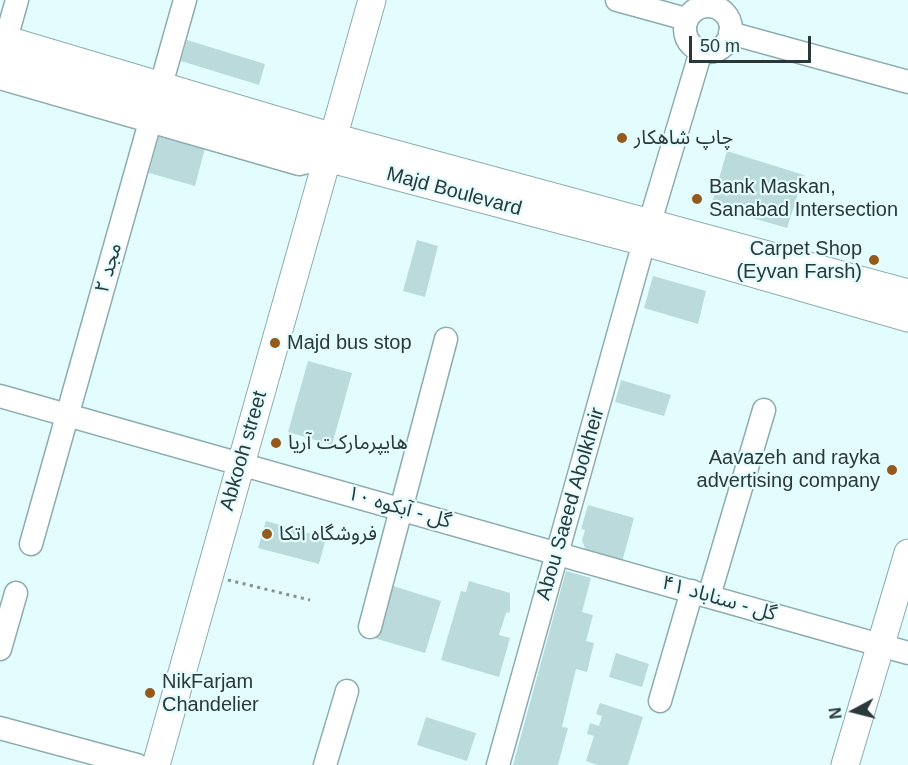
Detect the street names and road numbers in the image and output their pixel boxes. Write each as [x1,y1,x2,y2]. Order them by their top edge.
street label: Majd Boulevard [384,162,524,222]
street label: مجد ۲ [90,240,128,296]
street label: Abkooh street [215,388,273,514]
street label: Abou Saeed Abolkheir [532,405,610,603]
street label: گل - آبکوه ۱۰ [344,482,454,534]
street label: گل - سناباد ۴۱ [659,571,779,627]

